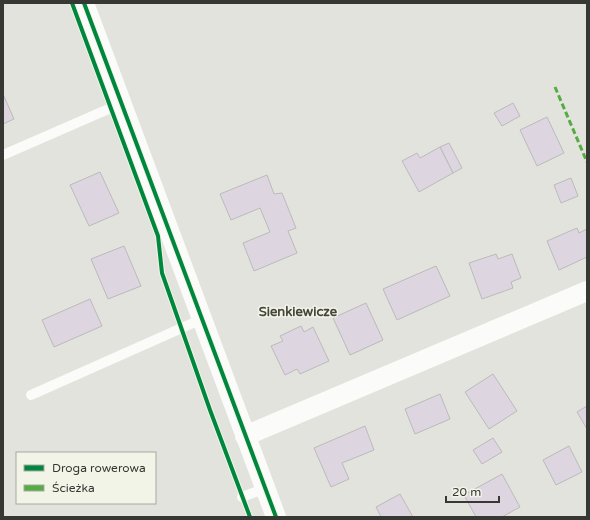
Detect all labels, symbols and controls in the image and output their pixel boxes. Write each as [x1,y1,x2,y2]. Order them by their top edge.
district label: Sienkiewicze [259,304,338,320]
legend [16,452,156,504]
text: Droga rowerowa [52,461,146,475]
scale bar [446,478,499,504]
text: Ścieżka [52,481,95,495]
text: 20 m [452,485,481,499]

